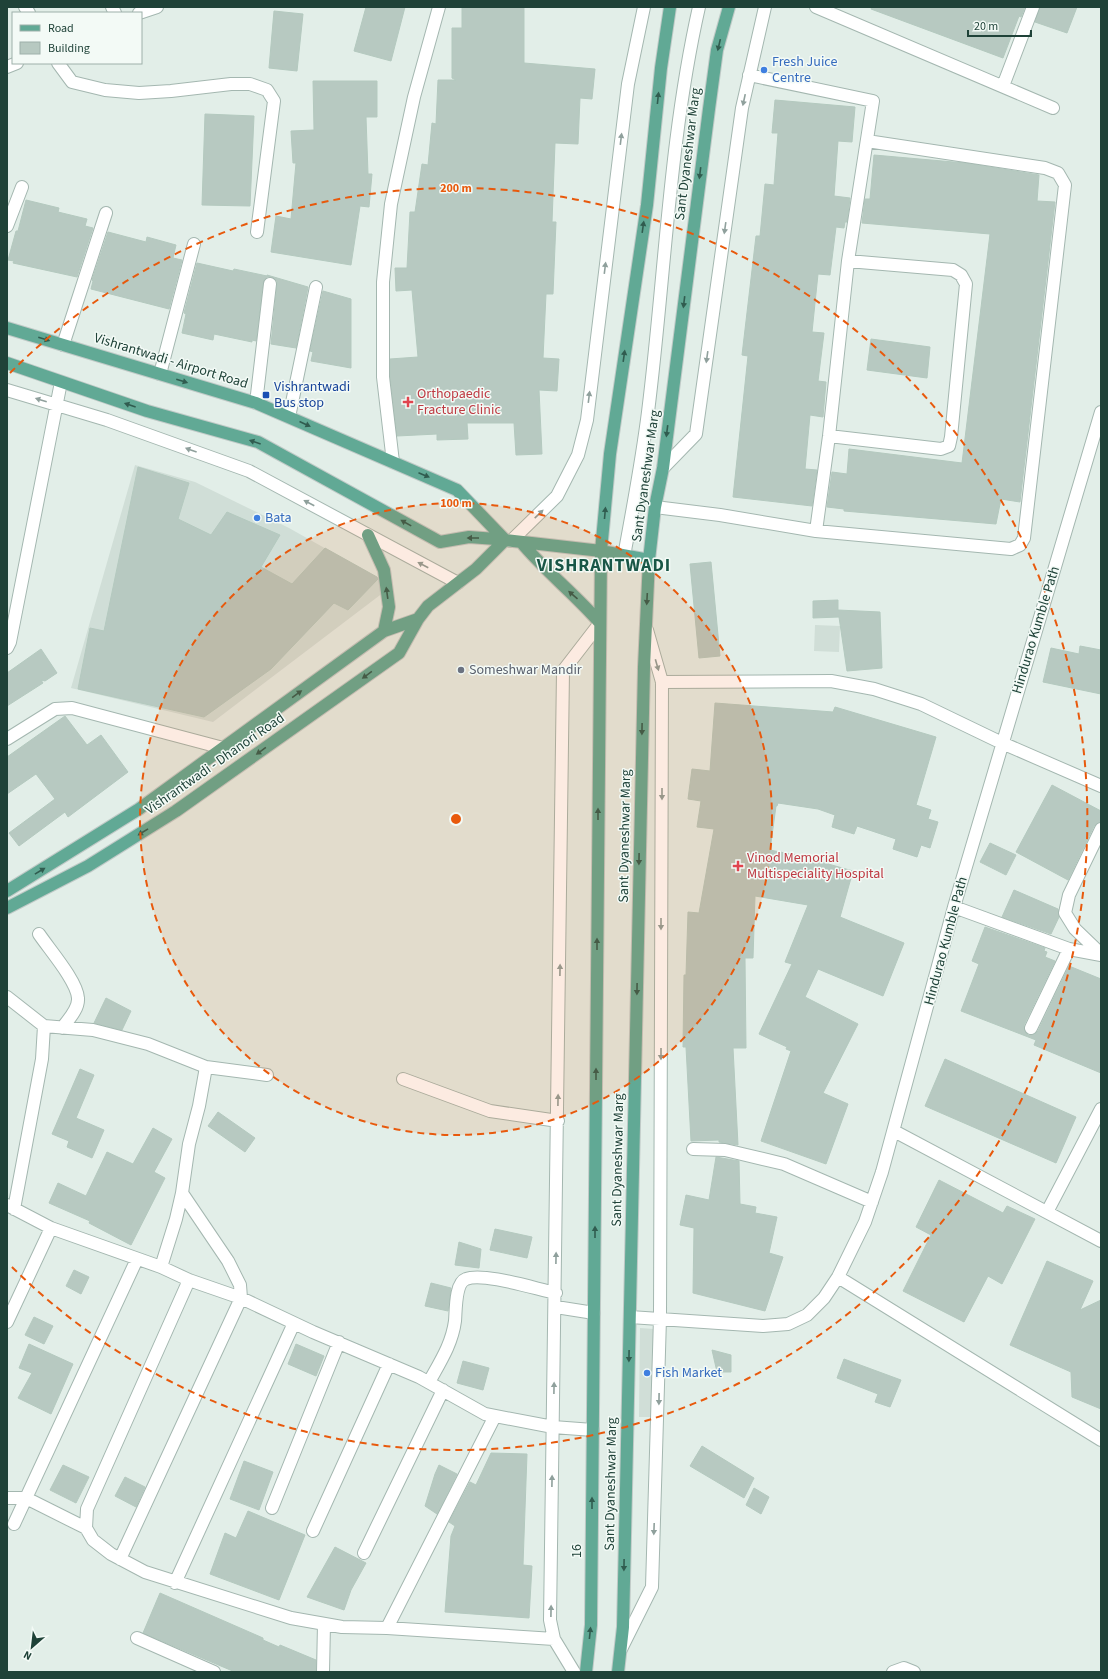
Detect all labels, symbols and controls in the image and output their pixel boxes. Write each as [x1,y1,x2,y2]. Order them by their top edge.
legend [12,12,142,64]
scale bar [968,12,1031,38]
text: 20 m [974,18,998,35]
text: Road [48,20,74,37]
one-way arrow [715,38,721,51]
text: Building [48,40,90,57]
place label: Fresh Juice Centre [772,52,837,88]
marker: Fresh Juice Centre [759,65,769,75]
street label: Sant Dyaneshwar Marg [670,87,706,221]
one-way arrow [655,92,661,104]
one-way arrow [741,94,747,106]
one-way arrow [618,133,624,145]
one-way arrow [697,167,703,179]
text: 200 m [440,180,472,197]
one-way arrow [640,221,646,233]
one-way arrow [722,222,728,234]
one-way arrow [602,262,608,274]
one-way arrow [681,296,687,308]
street label: Vishrantwadi - Airport Road [92,328,250,394]
one-way arrow [39,336,51,342]
one-way arrow [622,350,628,362]
one-way arrow [704,351,710,363]
place label: Vishrantwadi Bus stop [274,377,350,413]
one-way arrow [176,378,188,384]
place label: Orthopaedic Fracture Clinic [417,384,501,420]
marker: Vishrantwadi Bus stop [261,390,271,400]
one-way arrow [586,391,592,404]
marker: Orthopaedic Fracture Clinic [402,396,414,408]
one-way arrow [35,397,47,403]
one-way arrow [124,402,136,408]
street label: Sant Dyaneshwar Marg [627,409,665,543]
one-way arrow [299,421,310,427]
one-way arrow [664,425,671,437]
one-way arrow [248,438,260,444]
one-way arrow [184,447,196,453]
one-way arrow [418,473,430,479]
text: 100 m [440,495,472,512]
one-way arrow [303,500,315,507]
one-way arrow [602,507,608,519]
place label: Bata [265,508,292,528]
one-way arrow [534,509,544,519]
marker: Bata [252,513,262,523]
one-way arrow [400,519,412,526]
one-way arrow [466,535,479,541]
district label: VISHRANTWADI [536,553,671,578]
one-way arrow [417,562,429,568]
street label: Hindurao Kumble Path [1007,564,1065,696]
one-way arrow [384,587,390,599]
one-way arrow [568,591,578,600]
one-way arrow [644,593,651,605]
one-way arrow [654,659,660,671]
place label: Someshwar Mandir [469,660,582,680]
marker: Someshwar Mandir [456,665,466,675]
one-way arrow [362,671,372,679]
one-way arrow [292,690,303,698]
street label: Vishrantwadi - Dhanori Road [141,708,289,820]
one-way arrow [639,723,645,736]
one-way arrow [256,747,267,755]
street label: Sant Dyaneshwar Marg [614,769,636,903]
one-way arrow [659,788,665,801]
one-way arrow [595,807,601,820]
centre of rings [449,812,463,826]
one-way arrow [137,828,149,835]
place label: Vinod Memorial Multispeciality Hospital [747,848,884,884]
one-way arrow [636,853,643,865]
marker: Vinod Memorial Multispeciality Hospital [732,860,744,872]
one-way arrow [35,867,45,875]
street label: Hindurao Kumble Path [919,875,973,1007]
one-way arrow [658,918,664,931]
one-way arrow [594,937,600,950]
one-way arrow [557,963,563,976]
one-way arrow [634,983,640,996]
one-way arrow [658,1048,664,1061]
one-way arrow [593,1067,599,1080]
one-way arrow [555,1093,561,1106]
street label: Sant Dyaneshwar Marg [607,1093,629,1227]
one-way arrow [592,1225,598,1238]
one-way arrow [553,1251,559,1264]
one-way arrow [626,1350,632,1363]
place label: Fish Market [655,1363,722,1383]
marker: Fish Market [642,1368,652,1378]
one-way arrow [551,1381,557,1394]
one-way arrow [655,1393,662,1405]
street label: Sant Dyaneshwar Marg [600,1417,622,1551]
one-way arrow [549,1475,556,1487]
one-way arrow [589,1496,595,1509]
one-way arrow [651,1523,657,1536]
street label: 16 [567,1544,587,1558]
one-way arrow [621,1559,627,1572]
one-way arrow [547,1605,554,1617]
north arrow [12,1627,52,1667]
one-way arrow [587,1627,594,1639]
text: N [21,1647,34,1664]

